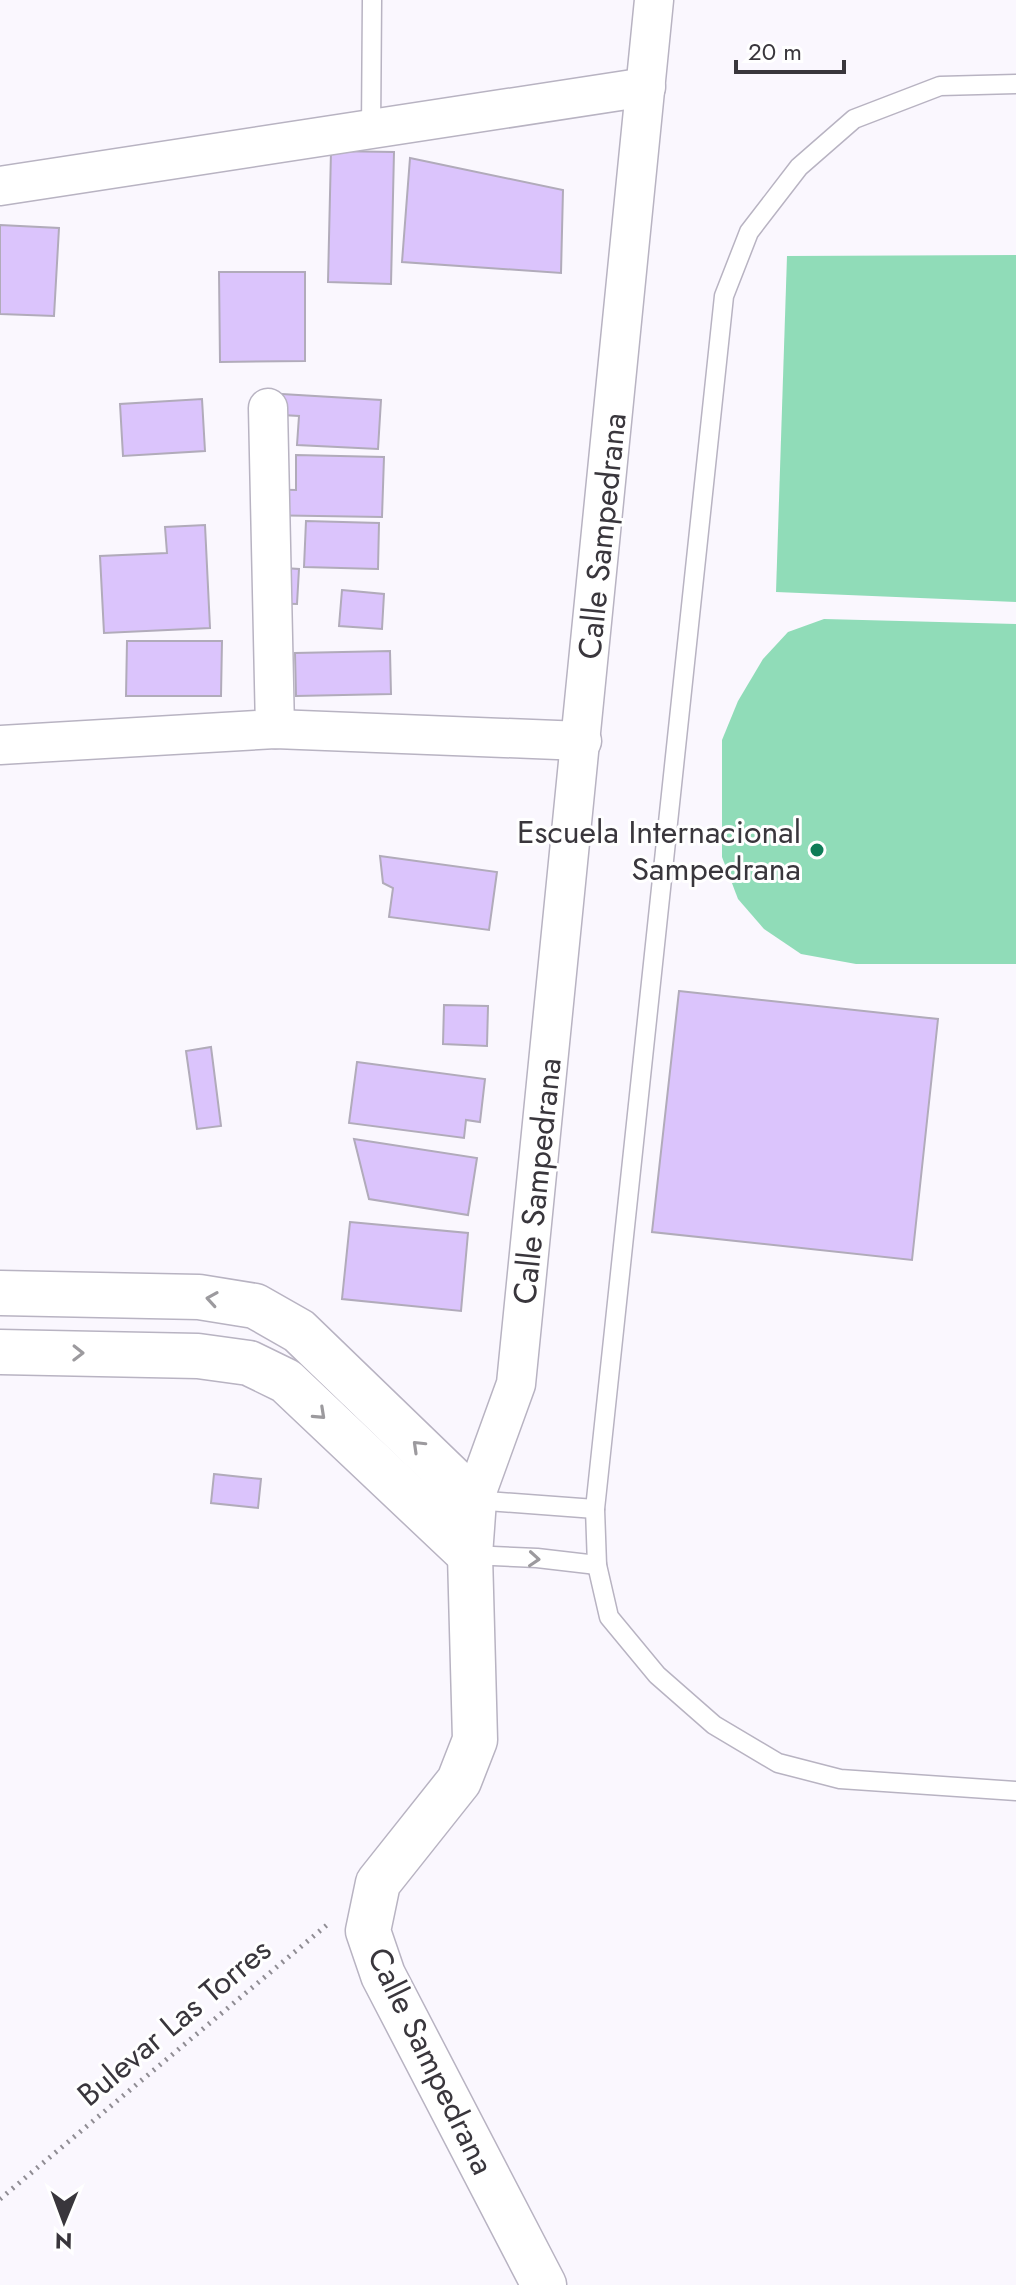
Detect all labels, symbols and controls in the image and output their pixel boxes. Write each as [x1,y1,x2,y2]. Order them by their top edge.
scale bar [736,24,844,74]
text: 20 m [748,34,802,69]
street label: Calle Sampedrana [566,411,638,661]
place label: Escuela Internacional Sampedrana [517,809,801,892]
marker: Escuela Internacional Sampedrana [808,841,826,859]
street label: Calle Sampedrana [501,1056,573,1306]
one-way arrow [205,1291,218,1308]
one-way arrow [72,1345,85,1362]
one-way arrow [311,1404,326,1418]
one-way arrow [413,1441,427,1455]
one-way arrow [528,1550,541,1567]
street label: Bulevar Las Torres [67,1927,281,2117]
street label: Calle Sampedrana [356,1940,506,2182]
north arrow [24,2181,104,2261]
text: N [55,2225,73,2257]

